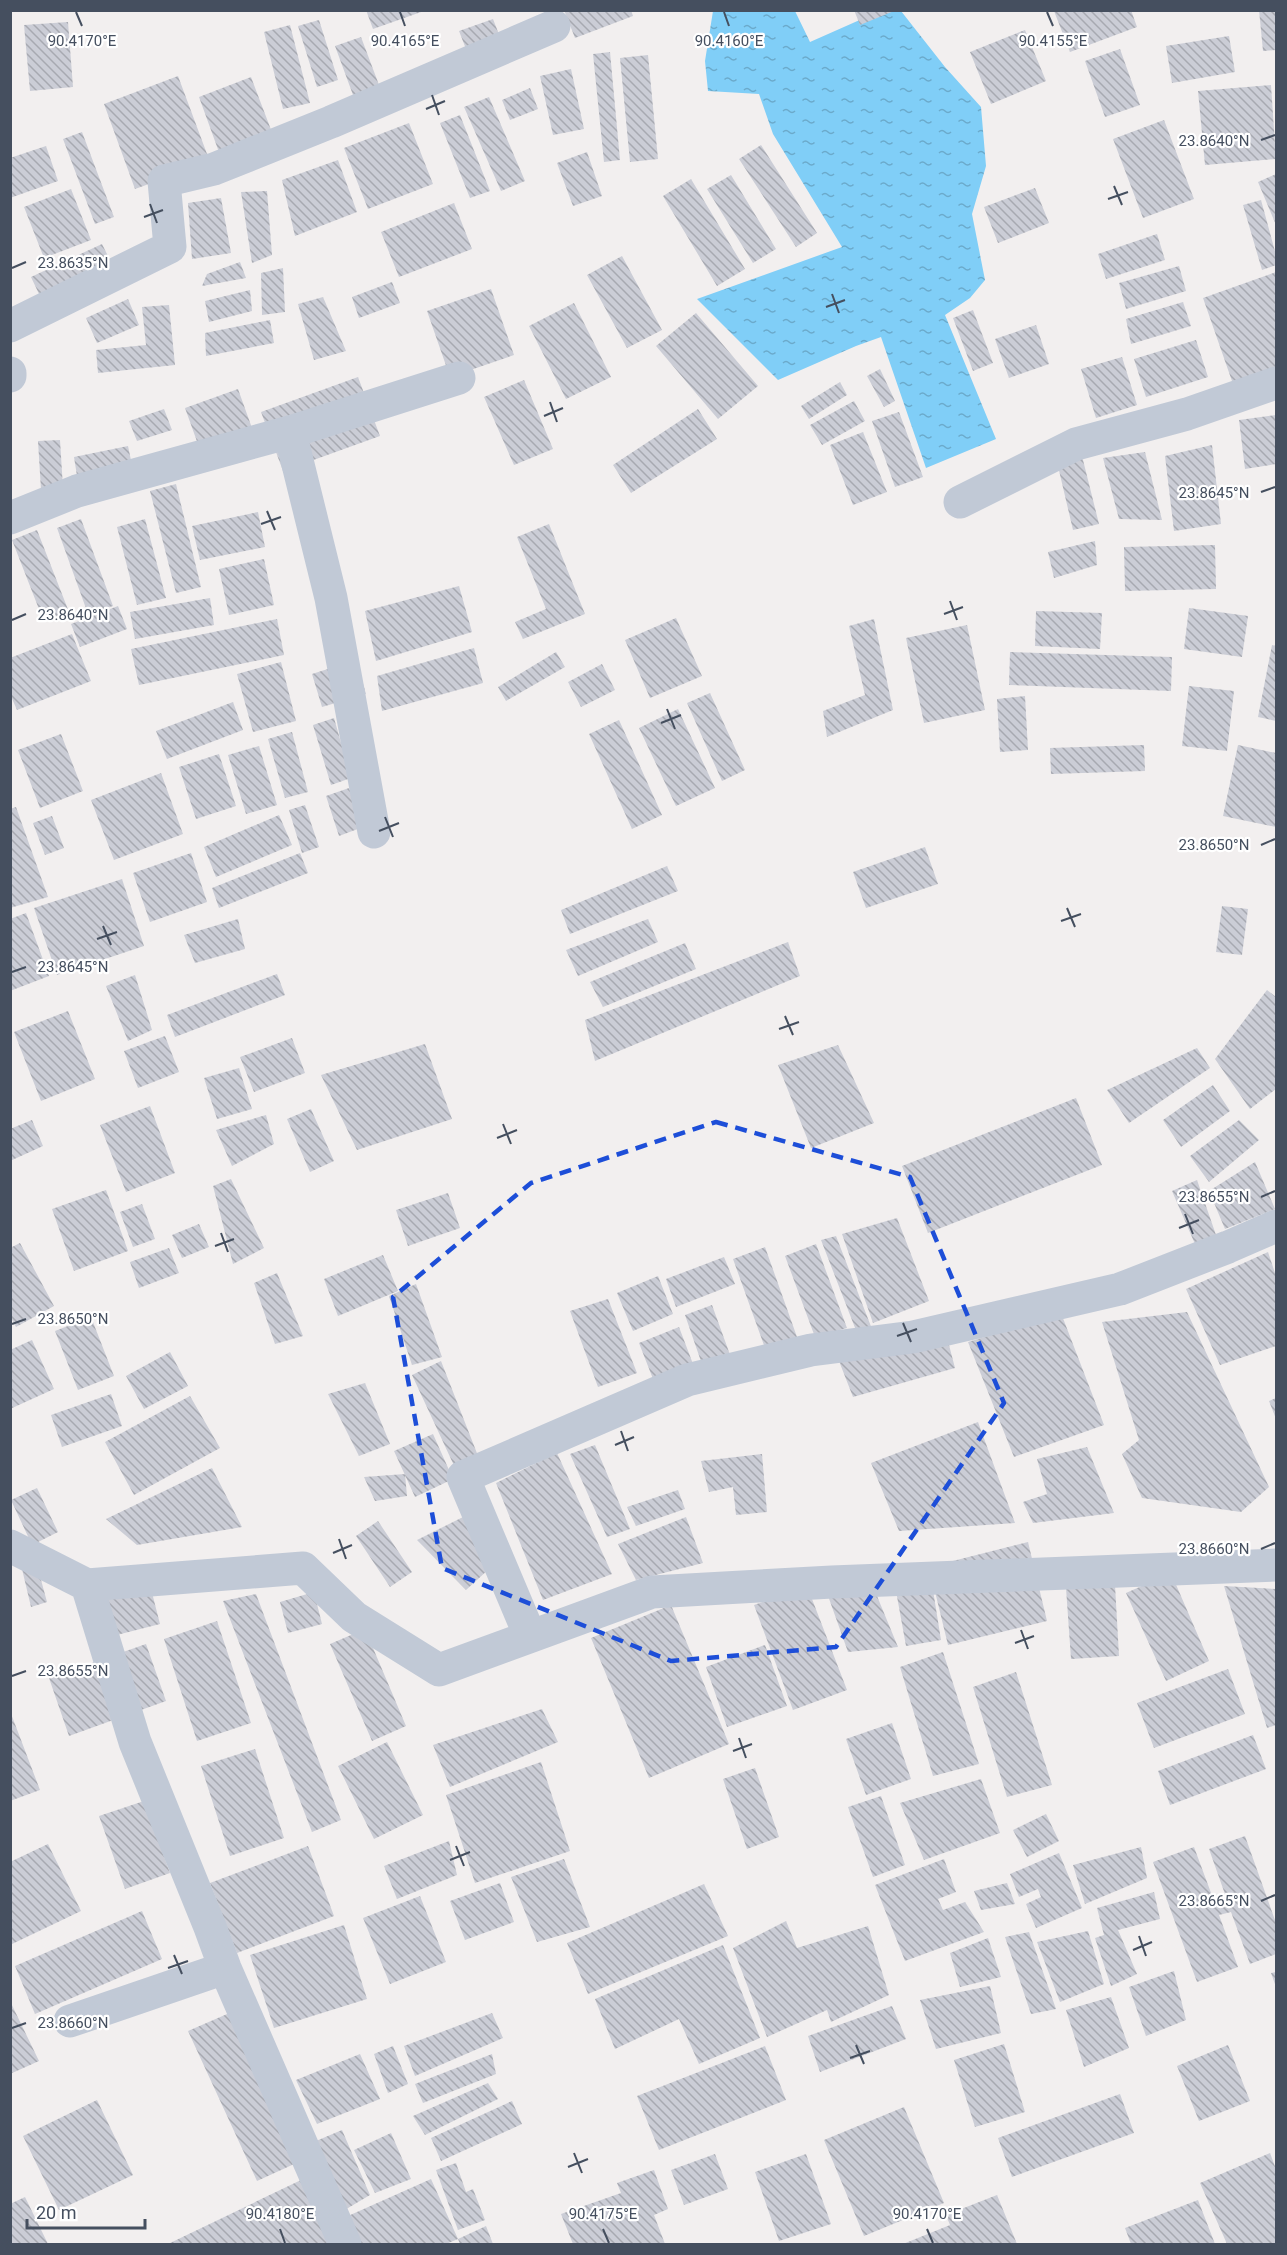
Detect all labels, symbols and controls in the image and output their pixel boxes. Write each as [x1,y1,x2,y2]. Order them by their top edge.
text: 90.4170°E [48,32,117,50]
text: 90.4165°E [371,32,440,50]
text: 90.4160°E [695,32,764,50]
text: 90.4155°E [1019,32,1088,50]
text: 23.8640°N [1179,132,1249,150]
text: 23.8635°N [38,254,108,272]
text: 23.8645°N [1179,484,1249,502]
text: 23.8640°N [38,606,108,624]
text: 23.8650°N [1179,836,1249,854]
text: 23.8645°N [38,958,108,976]
text: 23.8655°N [1179,1188,1249,1206]
text: 23.8650°N [38,1310,108,1328]
text: 23.8660°N [1179,1540,1249,1558]
text: 23.8655°N [38,1662,108,1680]
text: 23.8665°N [1179,1892,1249,1910]
text: 23.8660°N [38,2014,108,2032]
scale bar [27,2192,146,2230]
text: 20 m [36,2202,76,2223]
text: 90.4180°E [246,2205,315,2223]
text: 90.4175°E [569,2205,638,2223]
text: 90.4170°E [893,2205,962,2223]

